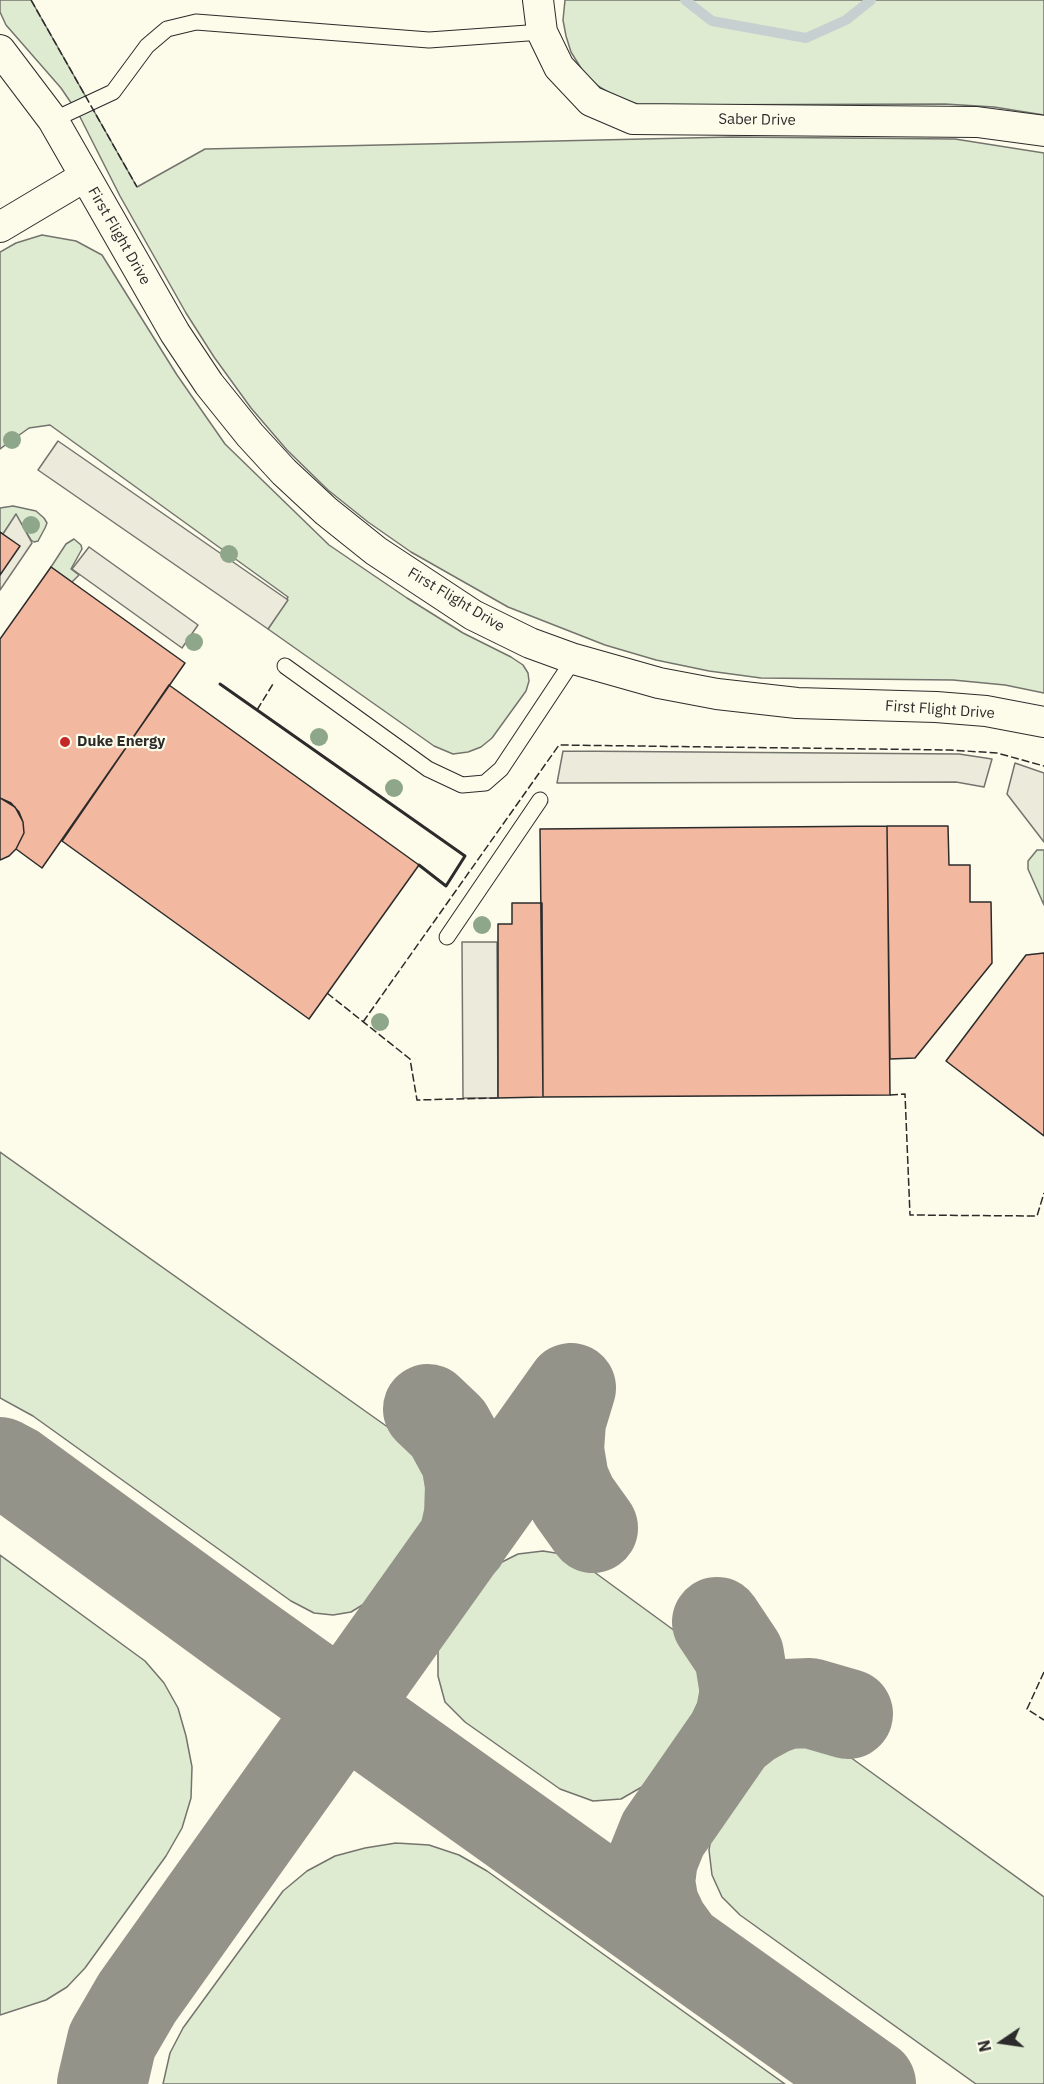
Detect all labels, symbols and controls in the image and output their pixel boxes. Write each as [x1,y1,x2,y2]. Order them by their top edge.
street label: Saber Drive [718,110,796,130]
street label: First Flight Drive [84,184,154,288]
street label: First Flight Drive [404,564,508,636]
street label: First Flight Drive [885,697,995,723]
place label: Duke Energy [77,733,165,751]
marker: Duke Energy [58,735,72,749]
north arrow [972,2012,1032,2072]
text: N [973,2038,996,2054]

